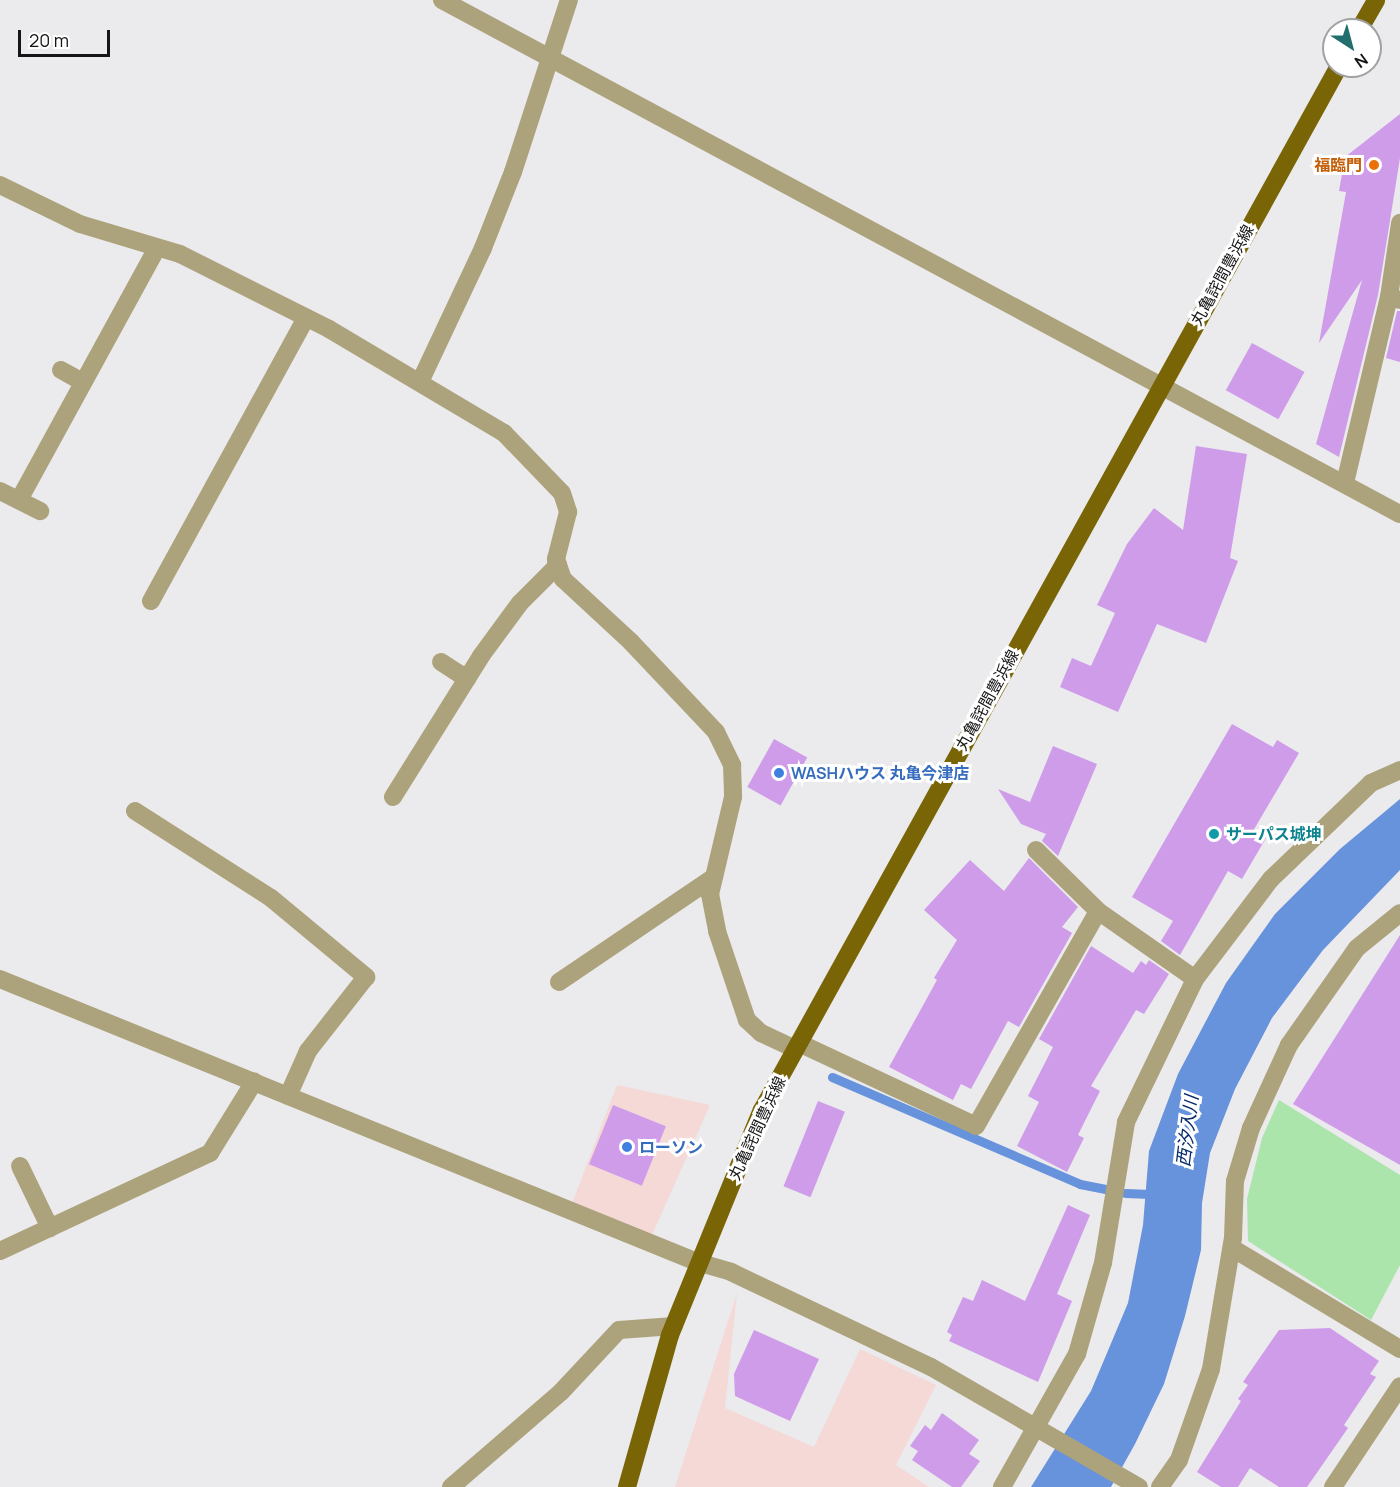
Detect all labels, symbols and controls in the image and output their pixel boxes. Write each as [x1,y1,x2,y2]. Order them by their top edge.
scale bar [21,18,112,56]
north arrow [1322,18,1382,78]
text: 20 m [29,28,69,52]
text: N [1350,49,1373,73]
place label: 福臨門 [1314,155,1362,175]
marker: 福臨門 [1367,158,1381,172]
street label: 丸亀詫間豊浜線 [1186,221,1258,329]
street label: 丸亀詫間豊浜線 [951,646,1023,754]
place label: WASHハウス 丸亀今津店 [791,763,969,783]
marker: WASHハウス 丸亀今津店 [772,766,786,780]
place label: サーパス城坤 [1226,824,1322,844]
marker: サーパス城坤 [1207,827,1221,841]
street label: 丸亀詫間豊浜線 [725,1073,789,1183]
water label: 西汐入川 [1172,1094,1202,1168]
place label: ローソン [639,1137,703,1157]
marker: ローソン [620,1140,634,1154]

